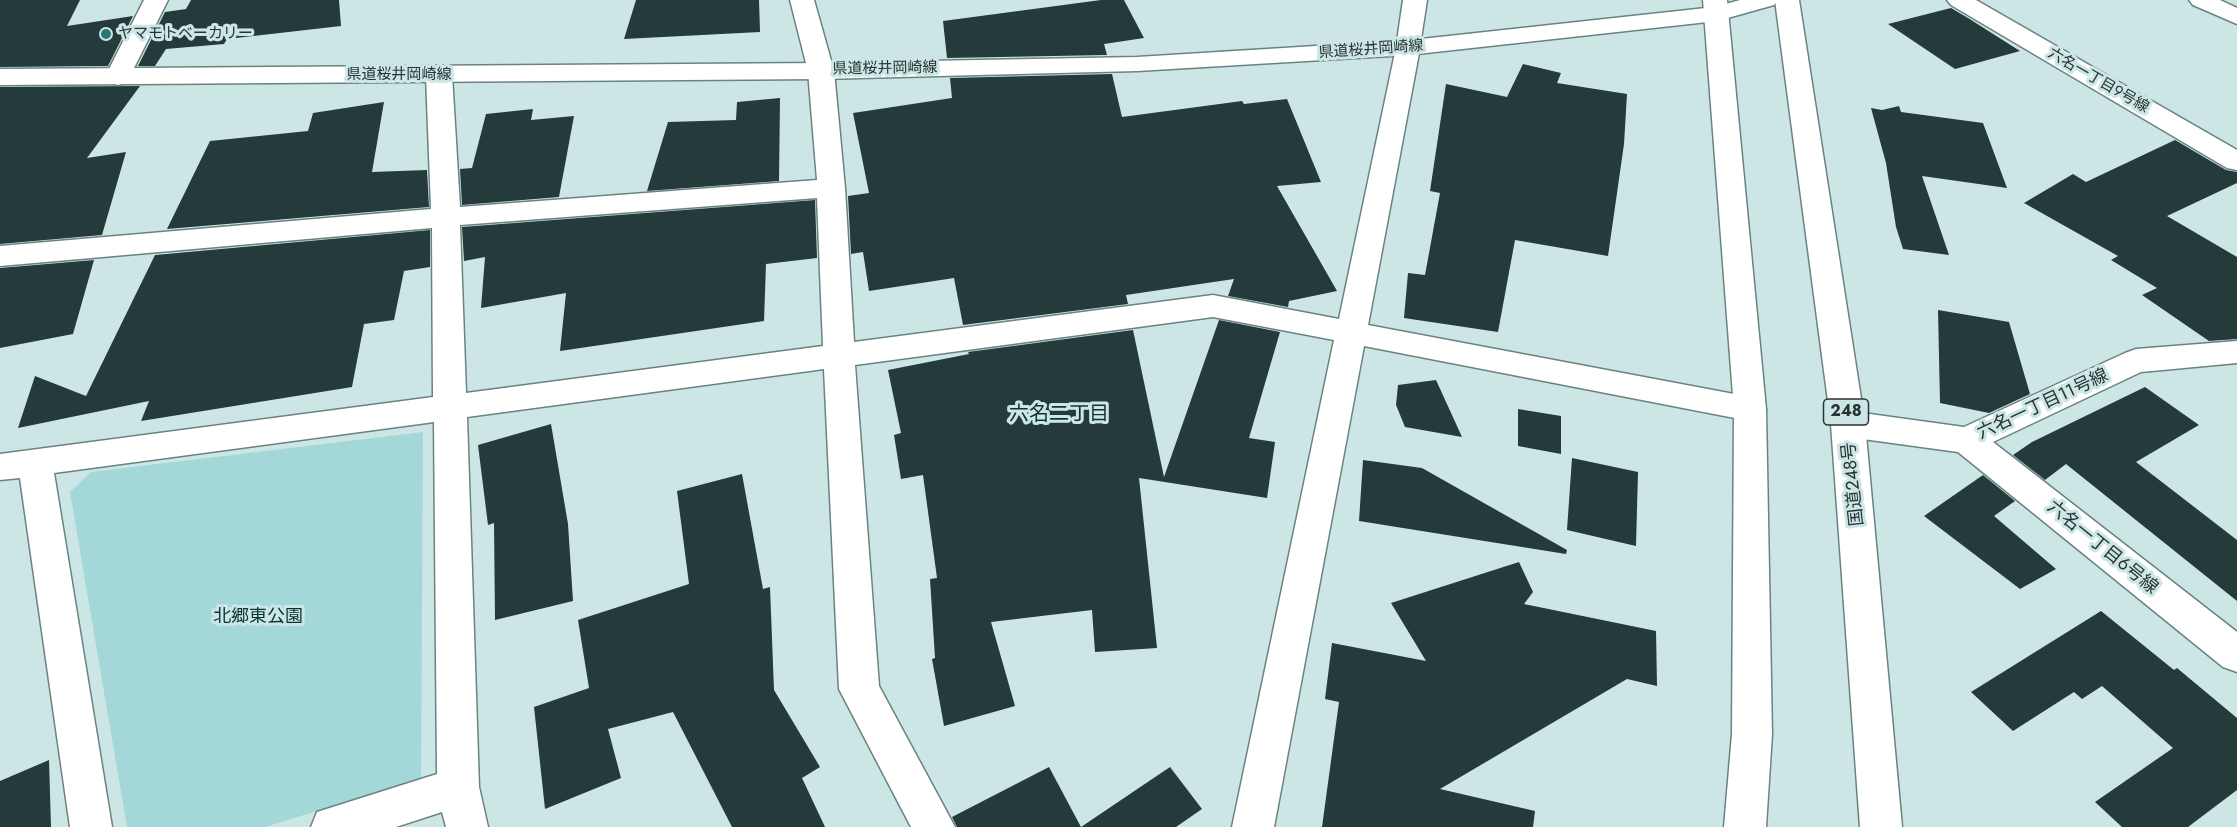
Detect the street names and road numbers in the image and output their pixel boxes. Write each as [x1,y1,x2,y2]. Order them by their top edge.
street label: 県道桜井岡崎線 [1318,37,1424,63]
street label: 六名一丁目9号線 [2044,45,2152,117]
street label: 県道桜井岡崎線 [832,59,938,79]
street label: 県道桜井岡崎線 [347,66,451,84]
street label: 六名一丁目11号線 [1974,365,2112,445]
road number: 248 [1824,399,1868,425]
street label: 国道248号 [1839,441,1869,527]
street label: 六名一丁目6号線 [2042,497,2162,599]

